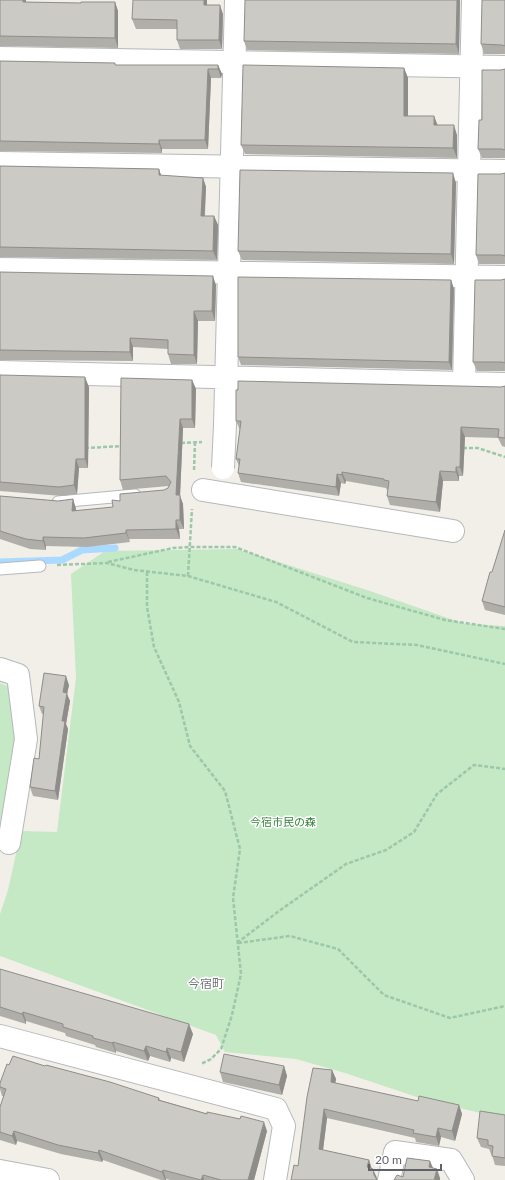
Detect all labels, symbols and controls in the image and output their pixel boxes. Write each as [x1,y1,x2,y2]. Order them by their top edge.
park label: 今宿市民の森 [250,815,316,828]
district label: 今宿町 [188,976,224,991]
scale bar [369,1146,441,1172]
text: 20 m [375,1152,402,1167]

